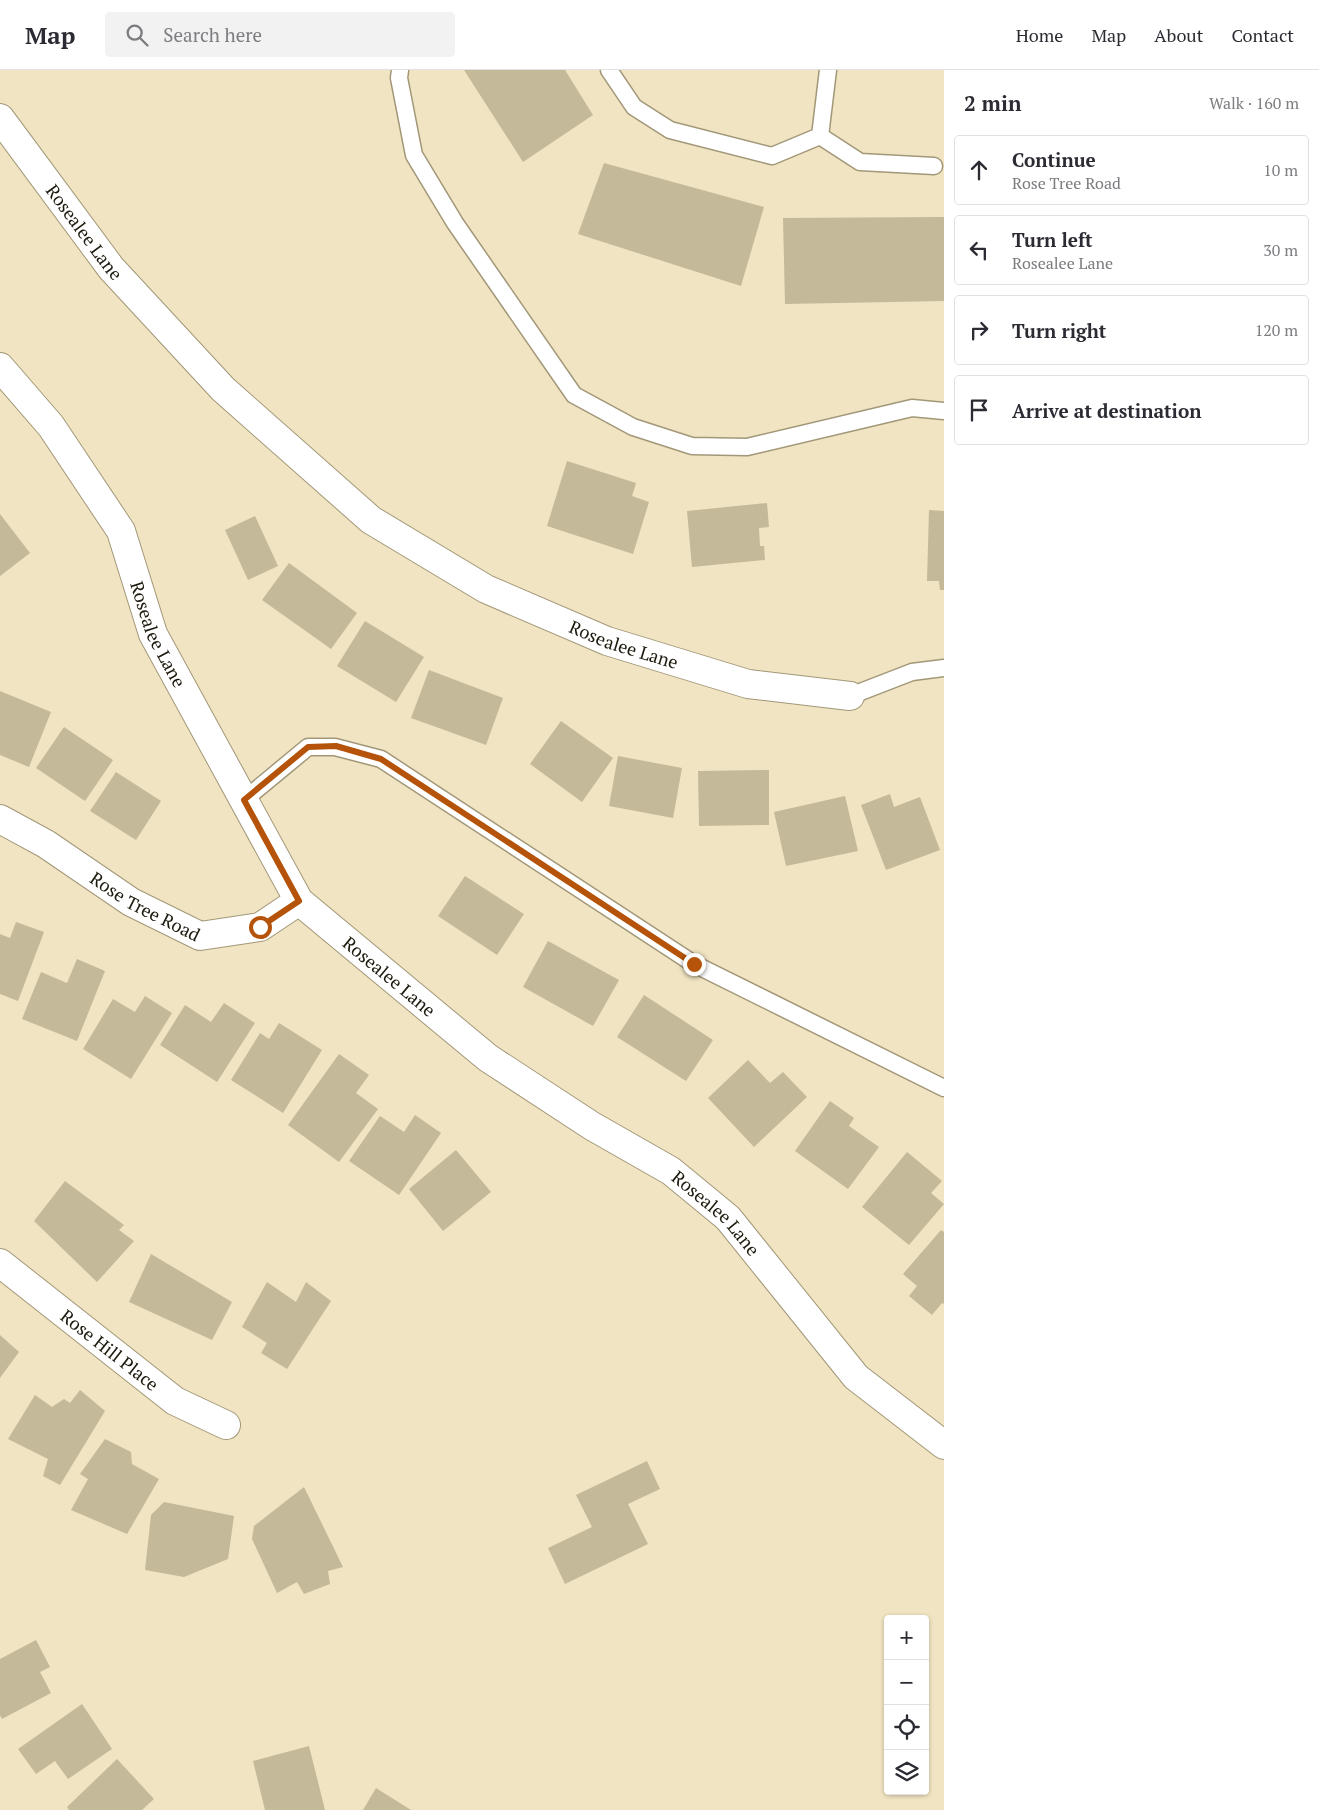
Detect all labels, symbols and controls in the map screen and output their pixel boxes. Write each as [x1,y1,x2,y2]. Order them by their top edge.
search box [105,12,455,57]
text: Map [25,19,75,51]
icon: search [123,21,151,49]
text: Search here [163,22,262,47]
text: Home [1016,23,1063,47]
text: Map [1091,23,1126,47]
text: About [1154,23,1203,47]
text: Contact [1231,23,1294,47]
text: 2 min [964,89,1021,117]
text: Walk · 160 m [1209,92,1299,114]
text: Continue [1012,147,1096,172]
icon: ahead [965,156,993,184]
text: 10 m [1263,159,1298,181]
text: Rose Tree Road [1012,172,1121,194]
street label: Rosealee Lane [41,179,128,285]
text: Turn left [1012,227,1093,252]
icon: left [965,236,993,264]
text: 30 m [1263,239,1298,261]
text: Rosealee Lane [1012,252,1113,274]
icon: right [965,316,993,344]
text: Turn right [1012,318,1106,343]
text: 120 m [1255,319,1298,341]
icon: arrive [965,396,993,424]
text: Arrive at destination [1012,398,1201,423]
street label: Rosealee Lane [125,578,192,691]
street label: Rosealee Lane [566,614,681,674]
street label: Rose Tree Road [86,866,204,946]
route start [249,916,272,939]
street label: Rosealee Lane [338,931,441,1022]
route end [683,953,706,976]
street label: Rosealee Lane [667,1165,765,1260]
street label: Rose Hill Place [56,1304,164,1396]
map controls [884,1615,929,1795]
button: + [884,1615,929,1660]
button: − [884,1660,929,1705]
button: locate [884,1705,929,1750]
button: layers [884,1750,929,1795]

